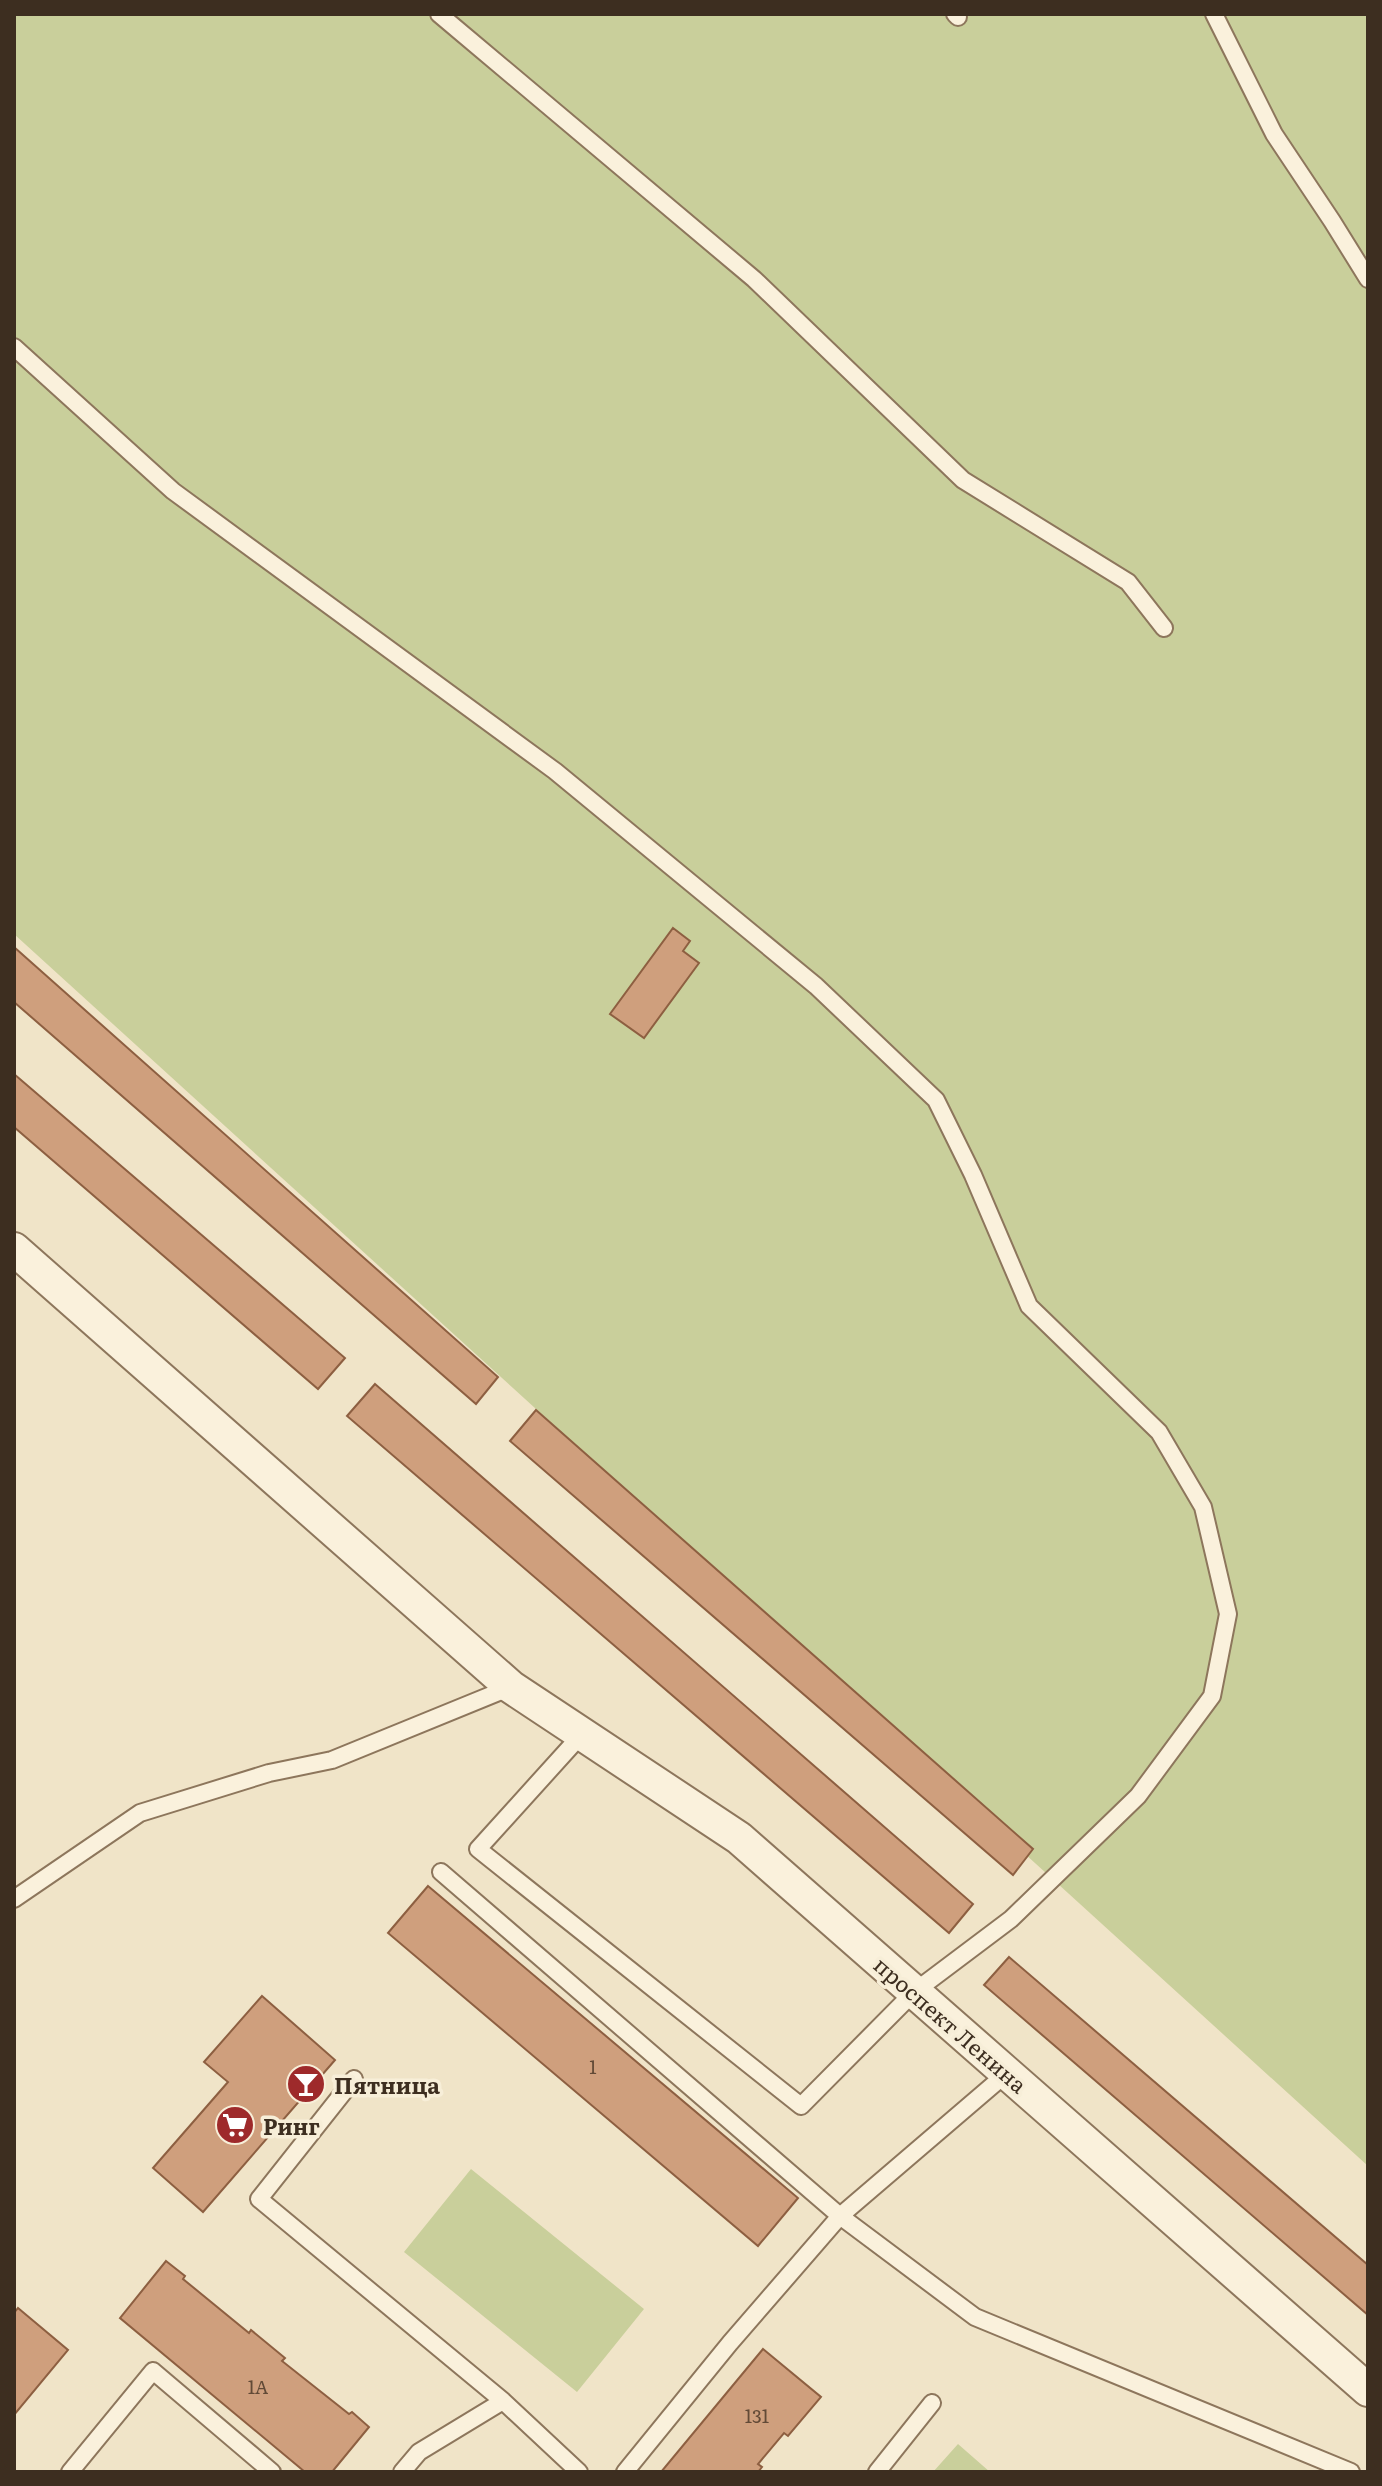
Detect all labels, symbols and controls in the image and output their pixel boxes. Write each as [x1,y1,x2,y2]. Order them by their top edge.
street label: проспект Ленина [867,1948,1035,2100]
house number: 1 [589,2053,597,2080]
bar icon: Пятница [285,2063,327,2105]
place label: Пятница [334,2068,440,2101]
supermarket icon: Ринг [214,2104,256,2146]
place label: Ринг [263,2109,320,2142]
house number: 1А [248,2373,268,2400]
house number: 131 [745,2402,769,2429]

